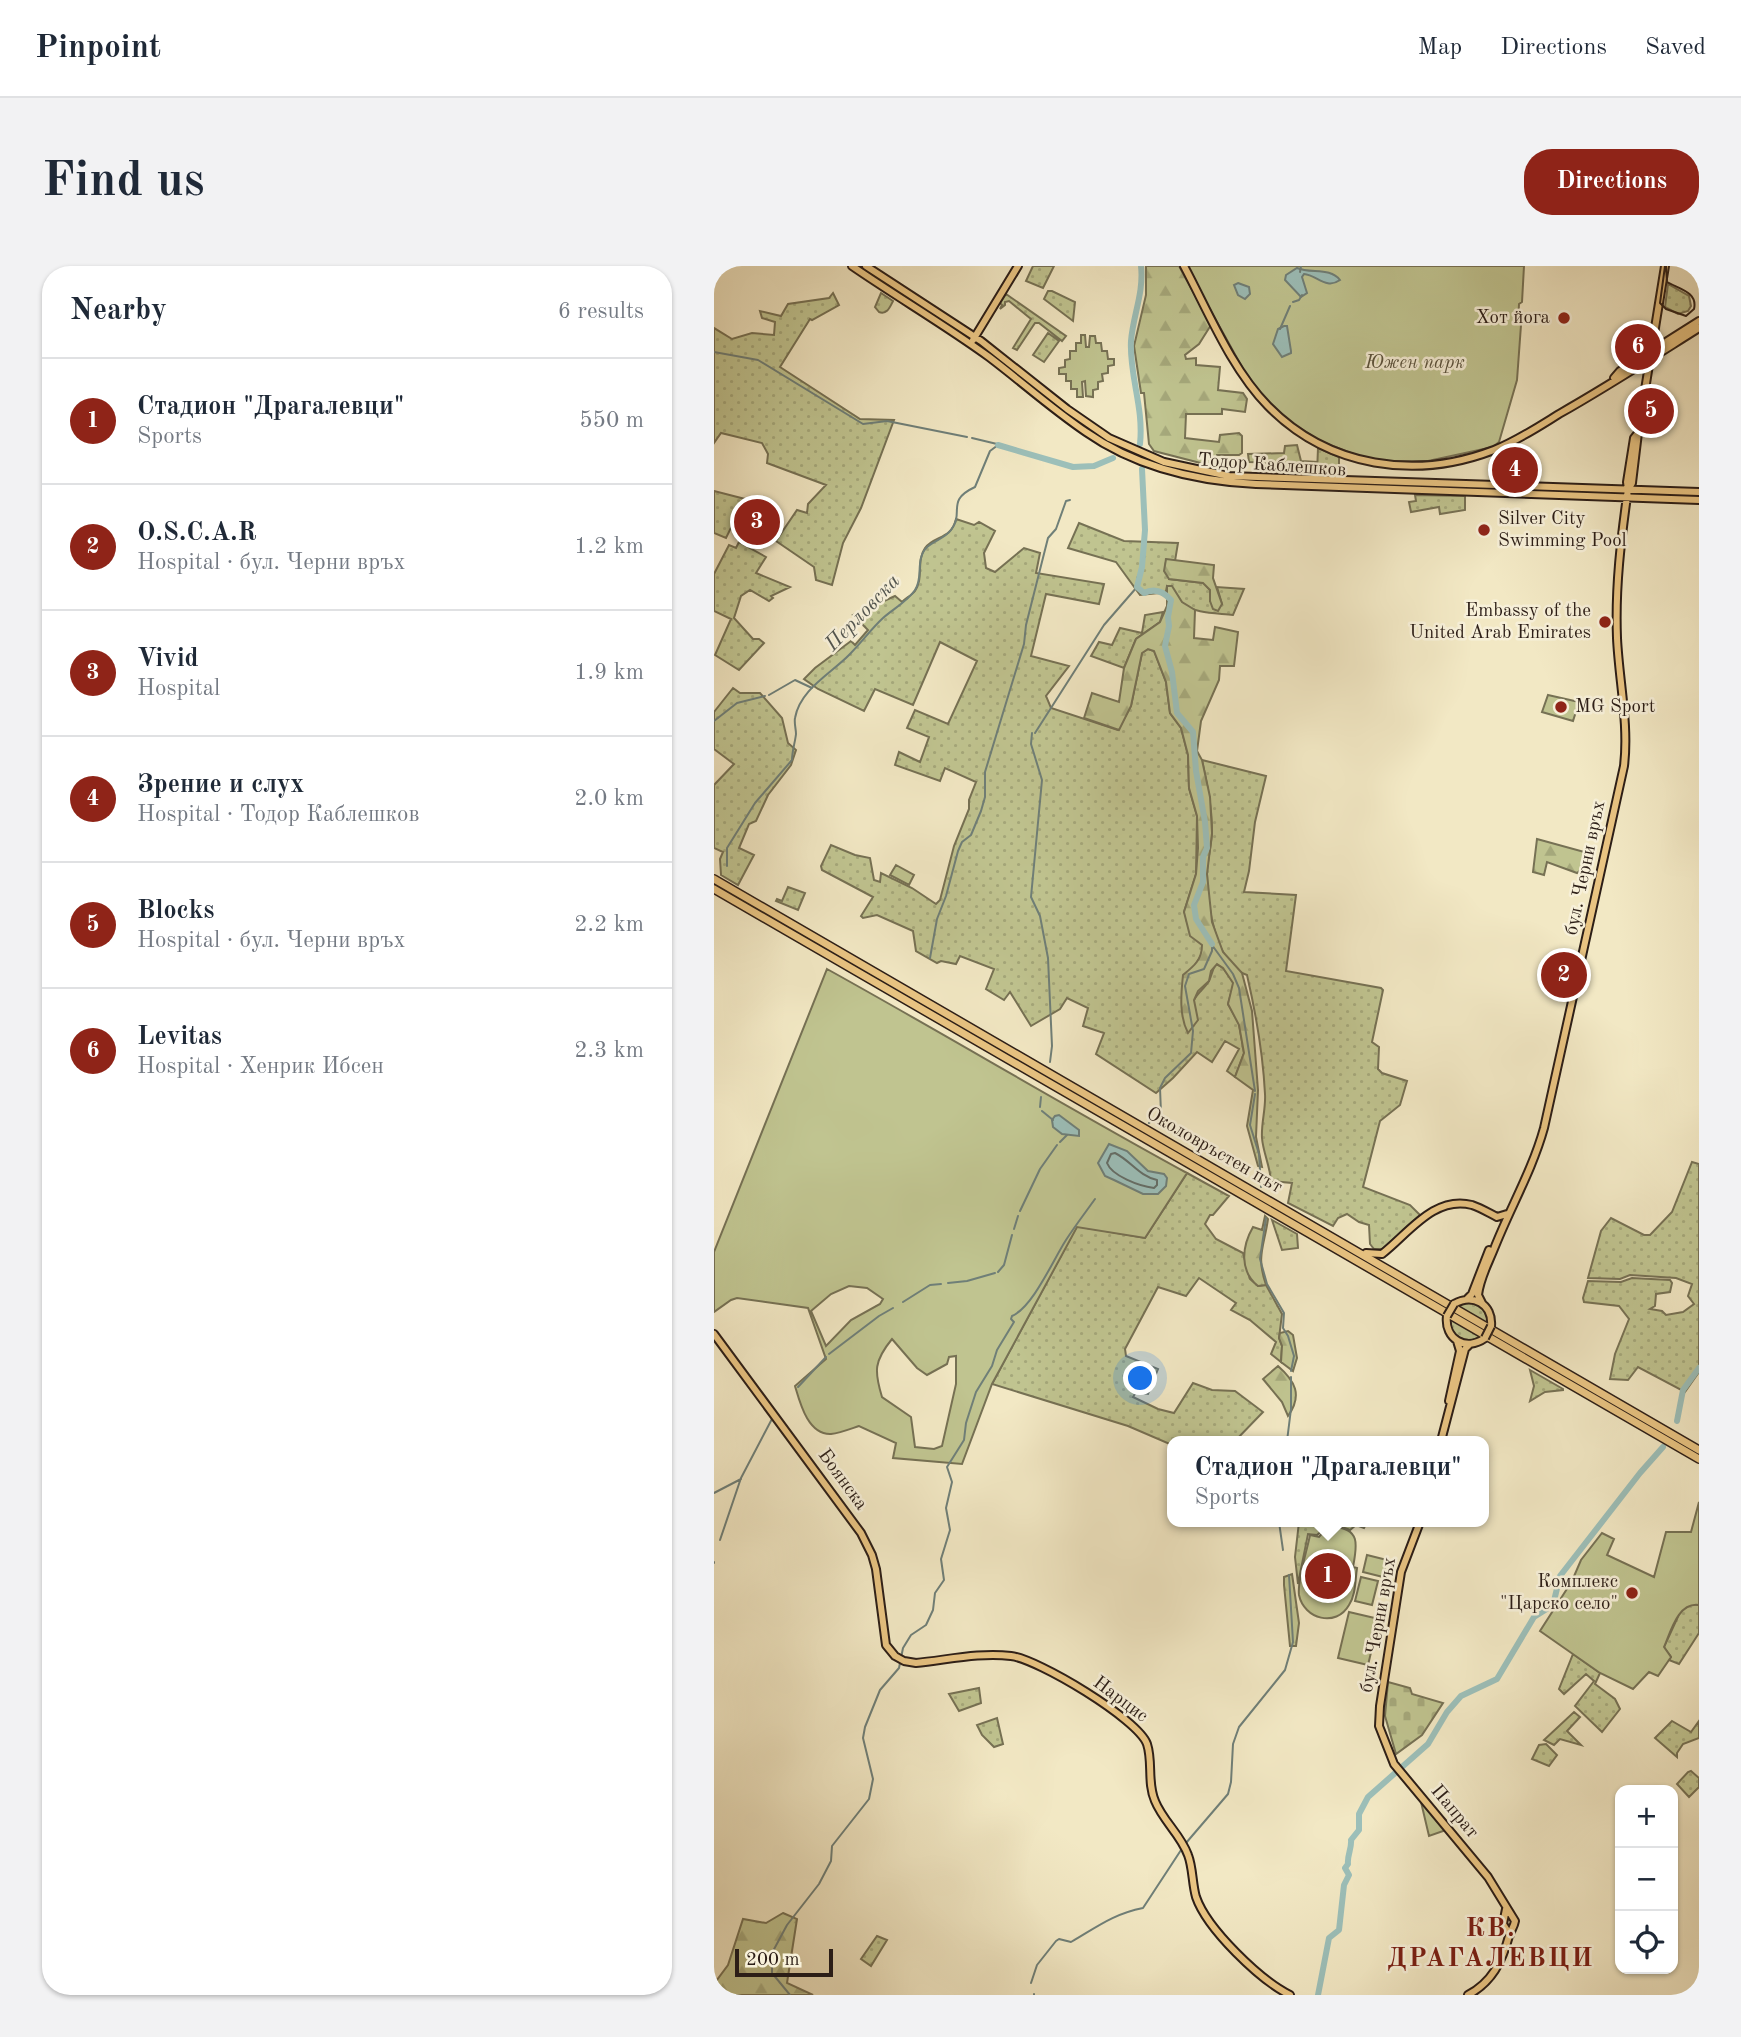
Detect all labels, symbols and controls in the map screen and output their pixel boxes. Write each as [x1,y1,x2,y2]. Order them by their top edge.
text: Pinpoint [35,32,161,65]
text: Map [1418,36,1462,60]
text: Directions [1500,36,1607,60]
text: Saved [1645,36,1706,60]
button: Directions [1524,149,1699,215]
text: Find us [42,158,205,207]
text: Nearby [70,296,167,326]
text: 6 results [558,300,644,323]
place label: Хот йога [1476,309,1551,328]
marker: Хот йога [1556,310,1572,326]
pin: 6 [1615,321,1661,373]
park label: Южен парк [1364,354,1465,373]
pin: 5 [1628,385,1674,437]
text: Стадион "Драгалевци" [137,394,404,420]
text: 1 [86,409,100,432]
text: 550 m [579,409,644,432]
text: Sports [137,425,202,448]
pin: 4 [1492,444,1538,496]
street label: Тодор Каблешков [1197,451,1347,481]
pin: 3 [734,496,780,548]
place label: Silver City Swimming Pool [1498,510,1627,551]
text: O.S.C.A.R [137,520,257,546]
marker: Silver City Swimming Pool [1476,522,1492,538]
text: 2 [86,535,100,558]
text: 1.2 km [574,535,644,558]
text: Hospital · бул. Черни връх [137,551,405,574]
water label: Перловска [821,571,904,656]
place label: Embassy of the United Arab Emirates [1409,602,1591,643]
marker: Embassy of the United Arab Emirates [1597,614,1613,630]
text: Vivid [137,646,199,672]
text: 3 [86,661,100,684]
text: 1.9 km [574,661,644,684]
text: Hospital [137,677,220,700]
place label: MG Sport [1575,698,1655,717]
marker: MG Sport [1553,699,1569,715]
text: Зрение и слух [137,772,304,798]
text: 4 [86,787,100,810]
text: 2.0 km [574,787,644,810]
street label: бул. Черни връх [1562,799,1610,937]
text: Hospital · Тодор Каблешков [137,803,419,826]
text: Blocks [137,898,214,924]
text: 5 [86,913,100,936]
text: 2.2 km [574,913,644,936]
text: Hospital · бул. Черни връх [137,929,405,952]
pin: 2 [1541,949,1587,1001]
text: Levitas [137,1024,222,1050]
text: 6 [86,1039,100,1062]
text: 2.3 km [574,1039,644,1062]
text: Hospital · Хенрик Ибсен [137,1055,384,1078]
street label: Околовръстен път [1143,1104,1285,1198]
your location [1123,1361,1157,1395]
popup [1167,1436,1489,1527]
street label: Боянска [814,1446,871,1515]
text: Стадион "Драгалевци" [1194,1455,1462,1481]
text: Sports [1194,1486,1259,1509]
pin: 1 [1305,1550,1351,1602]
street label: бул. Черни връх [1358,1556,1400,1694]
place label: Комплекс "Царско село" [1500,1573,1618,1614]
marker: Комплекс "Царско село" [1624,1585,1640,1601]
street label: Нарцис [1089,1673,1151,1727]
street label: Папрат [1426,1782,1482,1842]
map controls [1615,1785,1678,1974]
button: + [1615,1785,1678,1848]
button: − [1615,1848,1678,1911]
button: locate [1615,1911,1678,1974]
district label: КВ. ДРАГАЛЕВЦИ [1387,1916,1595,1972]
scale bar [735,1946,833,1978]
text: 200 m [746,1951,799,1970]

